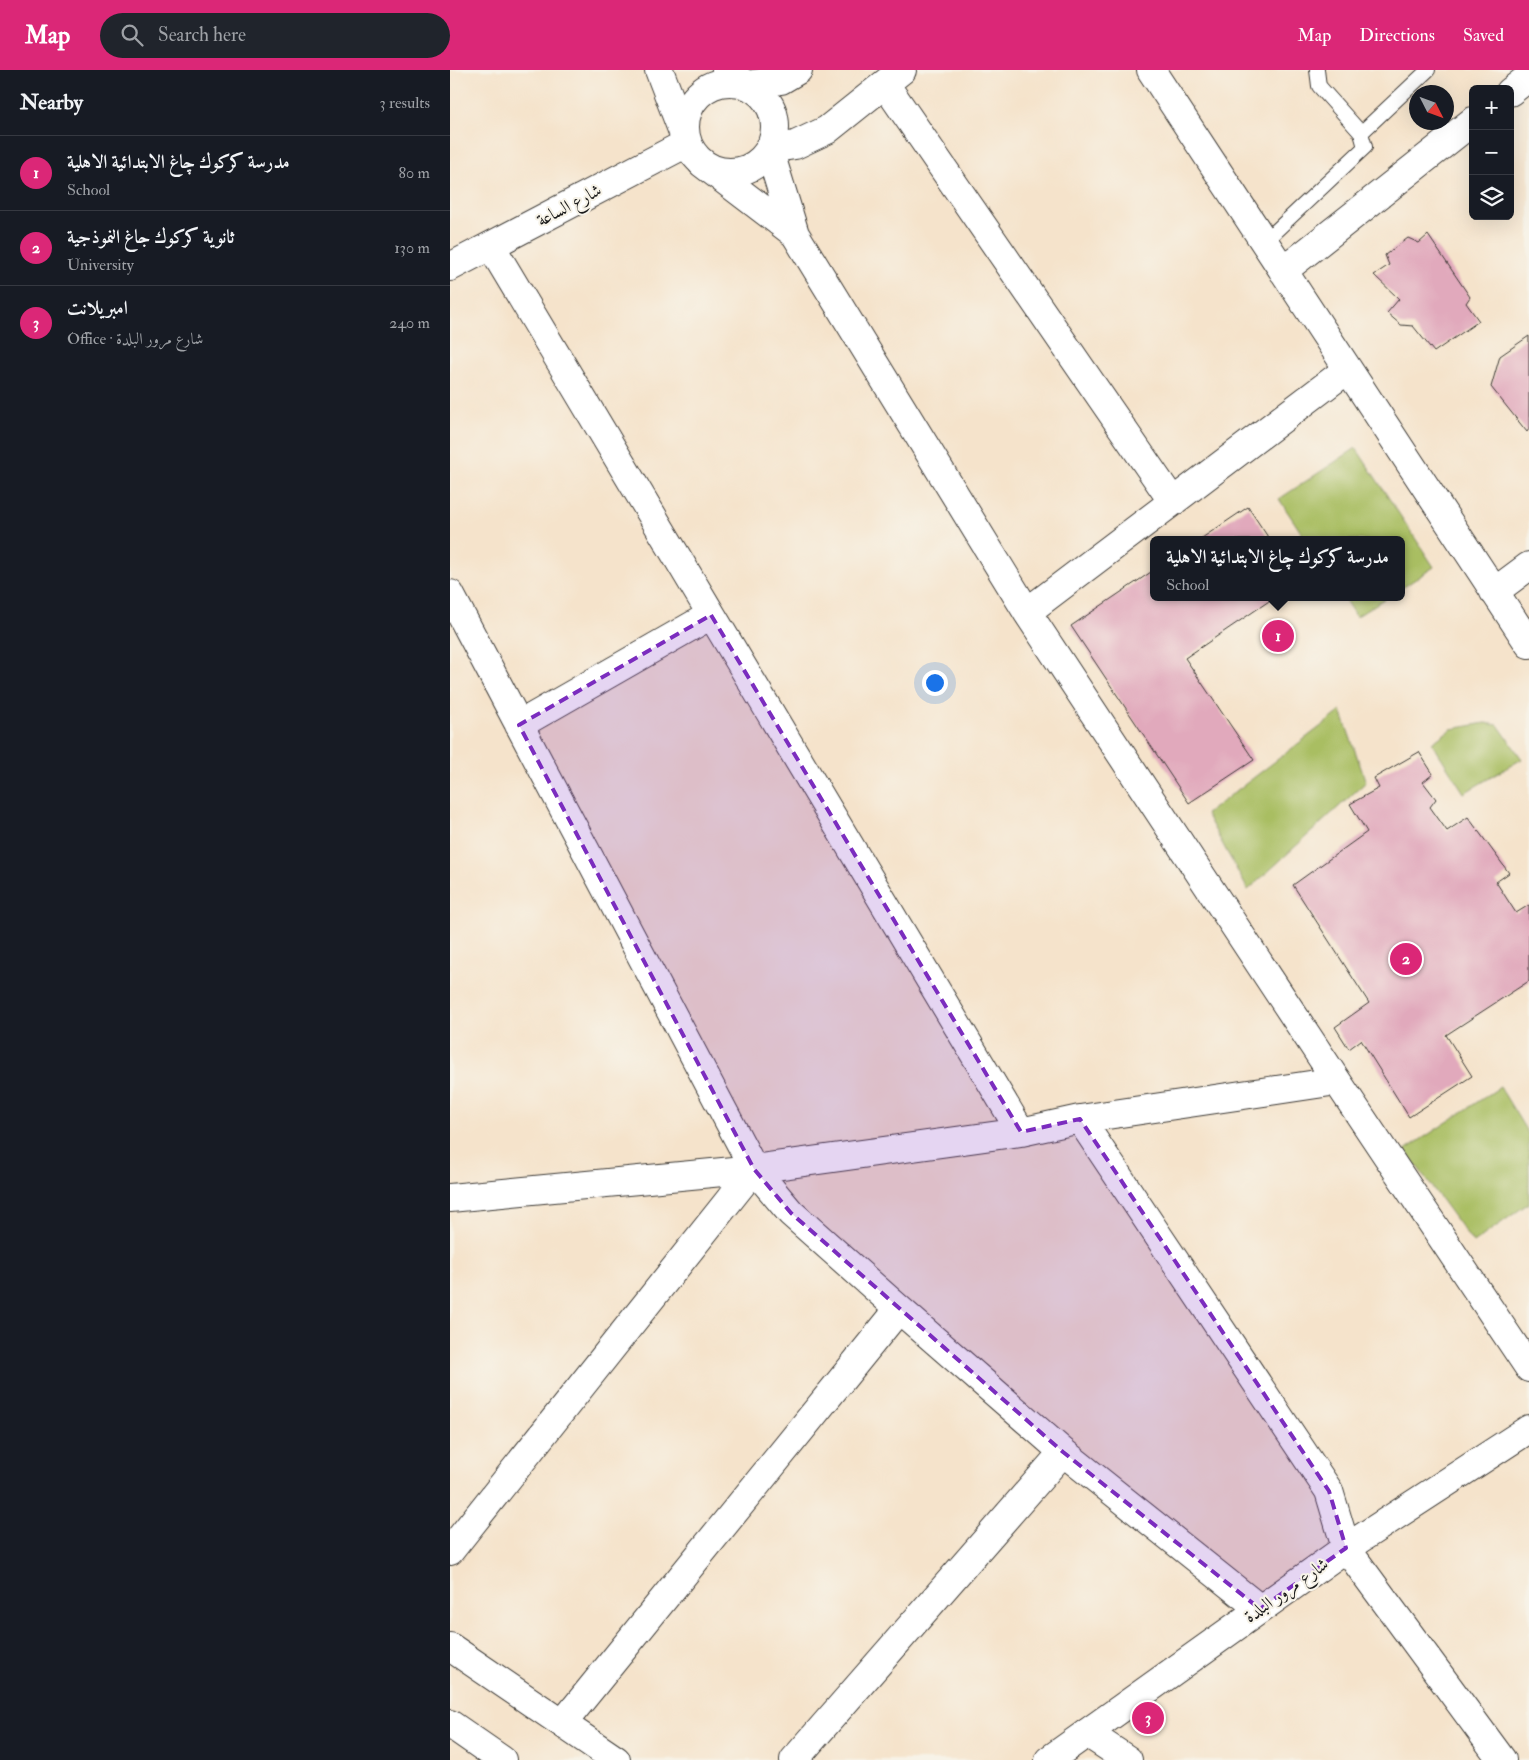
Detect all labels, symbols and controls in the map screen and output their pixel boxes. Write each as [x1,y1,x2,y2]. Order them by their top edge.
search box [100,13,450,58]
text: Map [25,20,70,51]
icon: search [118,21,146,49]
text: Search here [158,23,246,47]
text: Map [1298,24,1331,47]
text: Directions [1359,24,1435,47]
text: Saved [1463,24,1504,47]
north arrow [1409,85,1454,130]
map controls [1469,85,1514,220]
button: + [1469,85,1514,130]
text: Nearby [20,89,83,116]
text: 3 results [379,93,430,113]
button: − [1469,130,1514,175]
text: مدرسة كركوك چاغ الابتدائية الاهلية [67,150,290,174]
text: 1 [33,163,39,183]
text: 80 m [399,163,430,183]
button: layers [1469,175,1514,220]
street label: شارع الساعة [533,179,607,235]
text: School [67,180,110,200]
text: ثانوية كركوك جاغ النموذجية [67,225,234,249]
text: 2 [32,238,40,258]
text: 130 m [394,238,430,258]
text: University [67,255,134,275]
text: امبريلانت [67,296,128,320]
text: 3 [33,313,39,333]
text: 240 m [389,313,430,333]
text: Office · شارع مرور البلدة [67,329,203,349]
popup [1150,536,1405,601]
text: مدرسة كركوك چاغ الابتدائية الاهلية [1166,545,1389,569]
text: School [1166,575,1209,595]
pin: 1 [1262,617,1294,655]
your location [922,670,948,696]
pin: 2 [1390,940,1422,978]
street label: شارع مرور البلدة [1239,1553,1335,1630]
pin: 3 [1132,1699,1164,1737]

